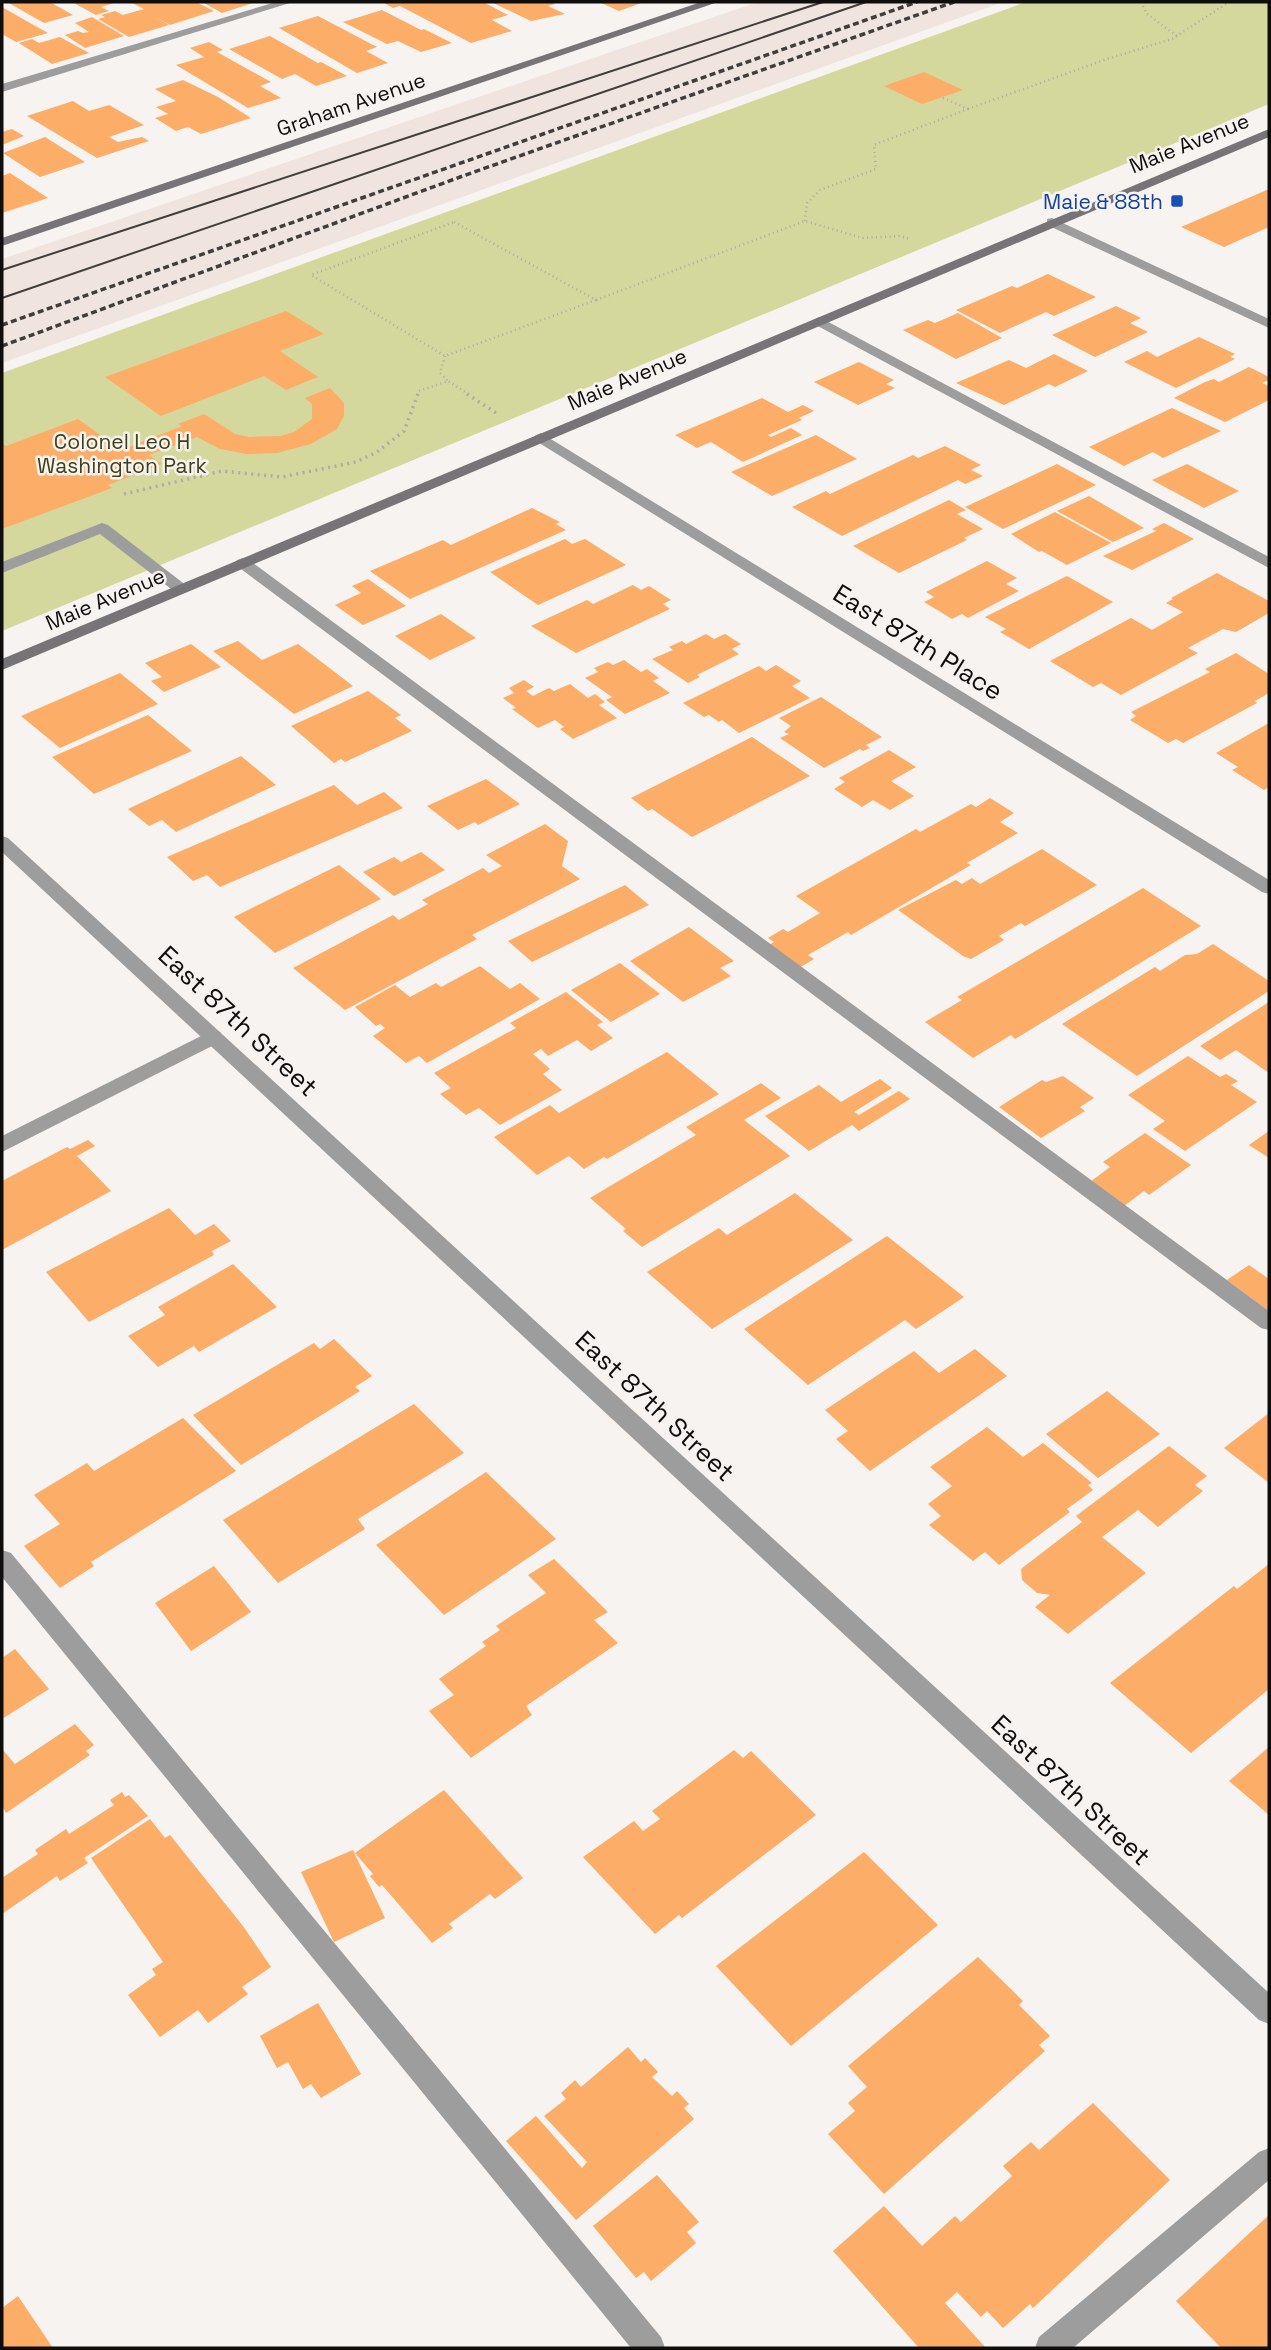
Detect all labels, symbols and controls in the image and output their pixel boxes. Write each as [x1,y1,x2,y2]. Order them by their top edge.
street label: Graham Avenue [273,66,429,142]
street label: Maie Avenue [1125,107,1253,179]
place label: Maie & 88th [1043,188,1163,215]
marker: Maie & 88th [1169,193,1185,209]
street label: Maie Avenue [563,342,691,416]
park label: Colonel Leo H Washington Park [37,428,207,479]
street label: Maie Avenue [41,562,169,636]
street label: East 87th Place [827,576,1009,708]
street label: East 87th Street [151,938,325,1104]
street label: East 87th Street [568,1323,742,1489]
street label: East 87th Street [984,1707,1158,1873]

